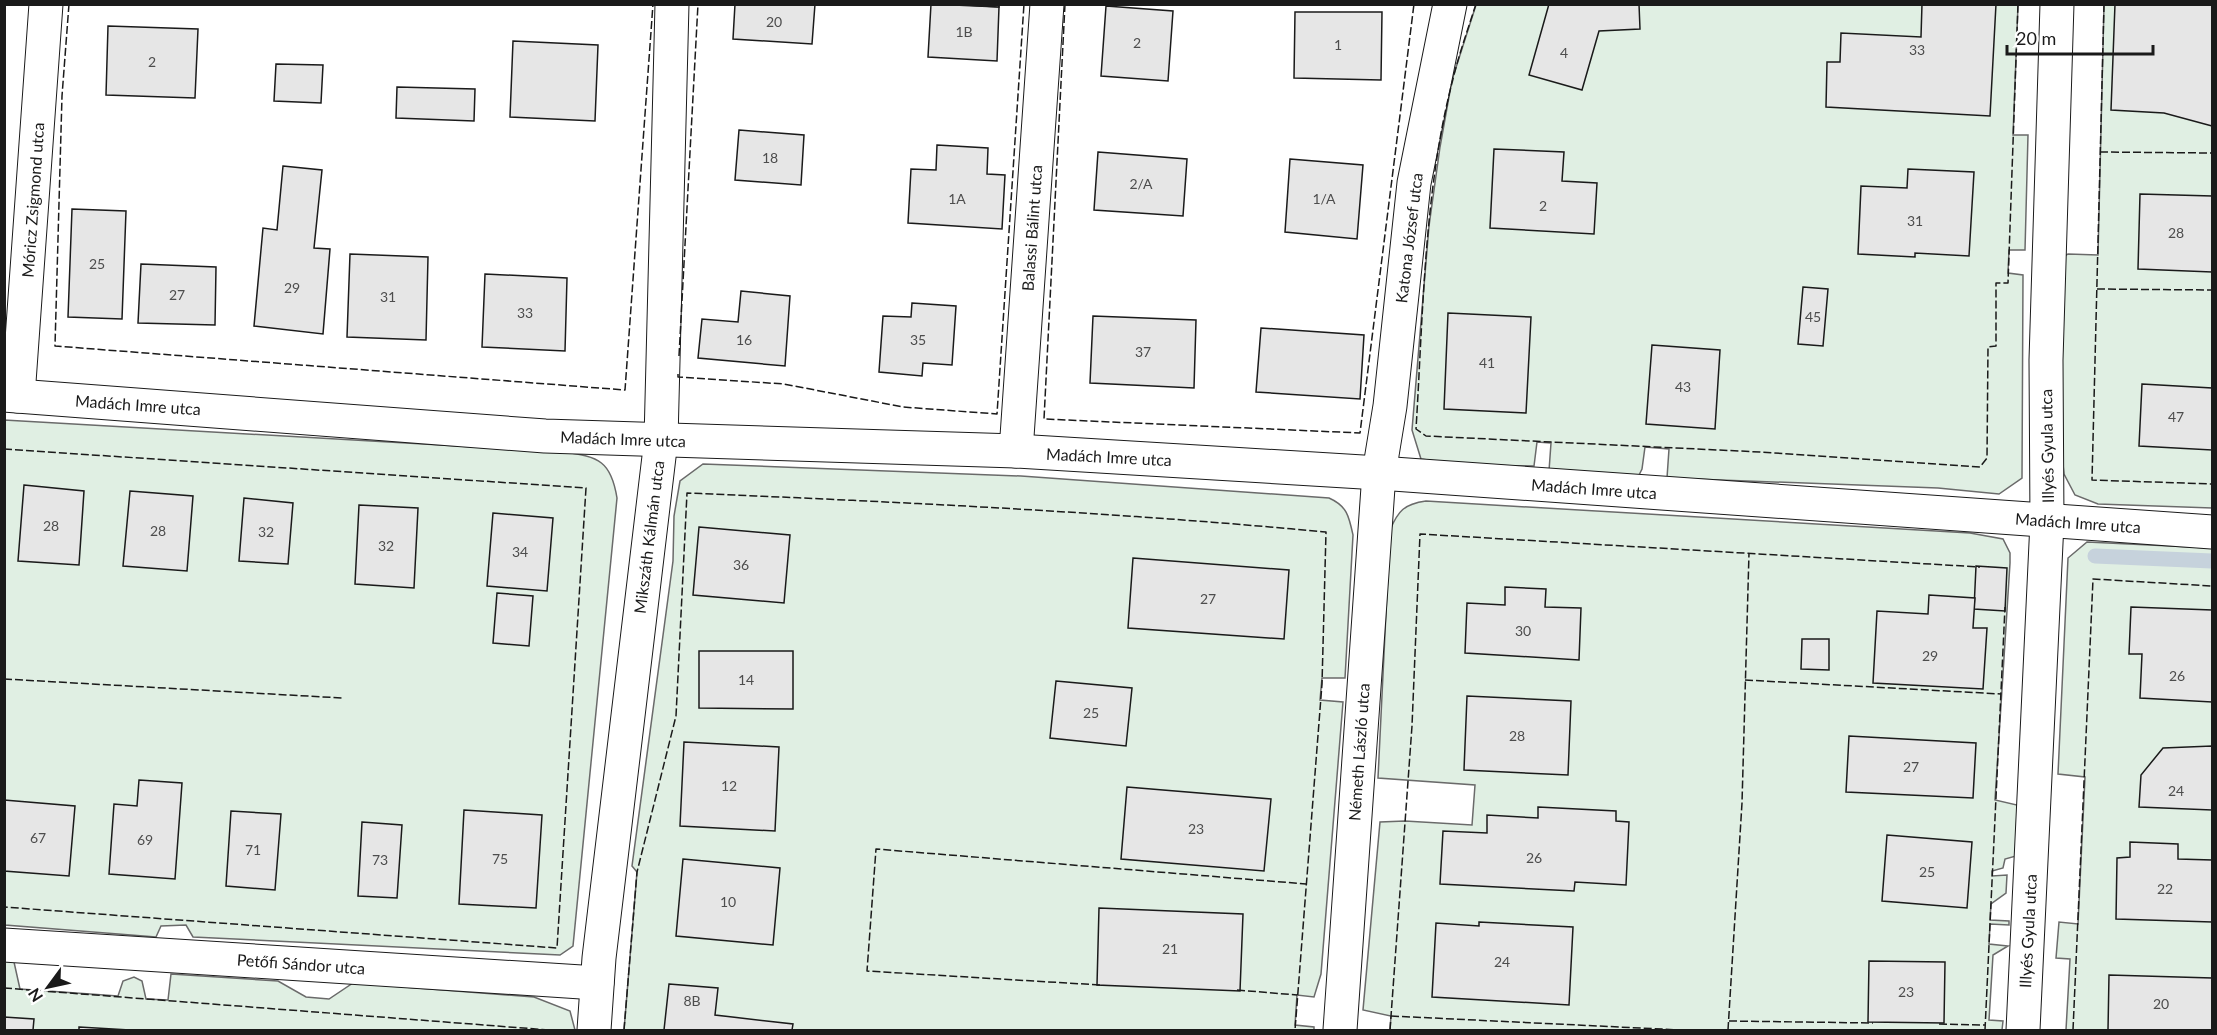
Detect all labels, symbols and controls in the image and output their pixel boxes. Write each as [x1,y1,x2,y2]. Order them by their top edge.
house number: 20 [766,13,782,30]
scale bar [2007,18,2152,56]
house number: 1B [955,23,973,40]
text: 20 m [2016,27,2056,49]
house number: 2 [1133,34,1141,51]
house number: 1 [1334,36,1342,53]
house number: 33 [1909,41,1925,58]
house number: 4 [1560,44,1568,61]
house number: 2 [148,53,156,70]
street label: Móricz Zsigmond utca [18,122,47,278]
house number: 18 [762,149,778,166]
street label: Balassi Bálint utca [1018,164,1045,292]
street label: Katona József utca [1391,172,1426,304]
house number: 2/A [1129,175,1153,192]
house number: 1A [948,190,966,207]
house number: 1/A [1312,190,1336,207]
house number: 2 [1539,197,1547,214]
house number: 31 [1907,212,1923,229]
house number: 28 [2168,224,2184,241]
house number: 25 [89,255,105,272]
house number: 29 [284,279,300,296]
house number: 27 [169,286,185,303]
house number: 31 [380,288,396,305]
house number: 33 [517,304,533,321]
house number: 45 [1805,308,1821,325]
house number: 16 [736,331,752,348]
house number: 35 [910,331,926,348]
house number: 37 [1135,343,1151,360]
house number: 41 [1479,354,1495,371]
house number: 43 [1675,378,1691,395]
street label: Illyés Gyula utca [2036,389,2057,503]
street label: Madách Imre utca [75,391,202,418]
house number: 47 [2168,408,2184,425]
street label: Madách Imre utca [560,427,686,450]
street label: Madách Imre utca [1046,444,1172,469]
street label: Mikszáth Kálmán utca [630,459,667,615]
street label: Madách Imre utca [1531,475,1658,502]
street label: Madách Imre utca [2015,509,2142,536]
house number: 28 [43,517,59,534]
house number: 28 [150,522,166,539]
house number: 32 [258,523,274,540]
house number: 32 [378,537,394,554]
house number: 34 [512,543,528,560]
house number: 36 [733,556,749,573]
house number: 27 [1200,590,1216,607]
house number: 30 [1515,622,1531,639]
house number: 29 [1922,647,1938,664]
house number: 26 [2169,667,2185,684]
house number: 14 [738,671,754,688]
street label: Németh László utca [1344,682,1373,822]
house number: 25 [1083,704,1099,721]
house number: 28 [1509,727,1525,744]
house number: 27 [1903,758,1919,775]
house number: 12 [721,777,737,794]
house number: 24 [2168,782,2184,799]
house number: 23 [1188,820,1204,837]
house number: 67 [30,829,46,846]
house number: 69 [137,831,153,848]
house number: 71 [245,841,261,858]
house number: 26 [1526,849,1542,866]
house number: 75 [492,850,508,867]
house number: 73 [372,851,388,868]
house number: 25 [1919,863,1935,880]
street label: Illyés Gyula utca [2015,874,2040,988]
house number: 22 [2157,880,2173,897]
house number: 10 [720,893,736,910]
house number: 21 [1162,940,1178,957]
street label: Petőfi Sándor utca [236,950,366,977]
house number: 24 [1494,953,1510,970]
north arrow [18,957,78,1017]
house number: 23 [1898,983,1914,1000]
text: N [24,985,46,1006]
house number: 8B [683,992,701,1009]
house number: 20 [2153,995,2169,1012]

